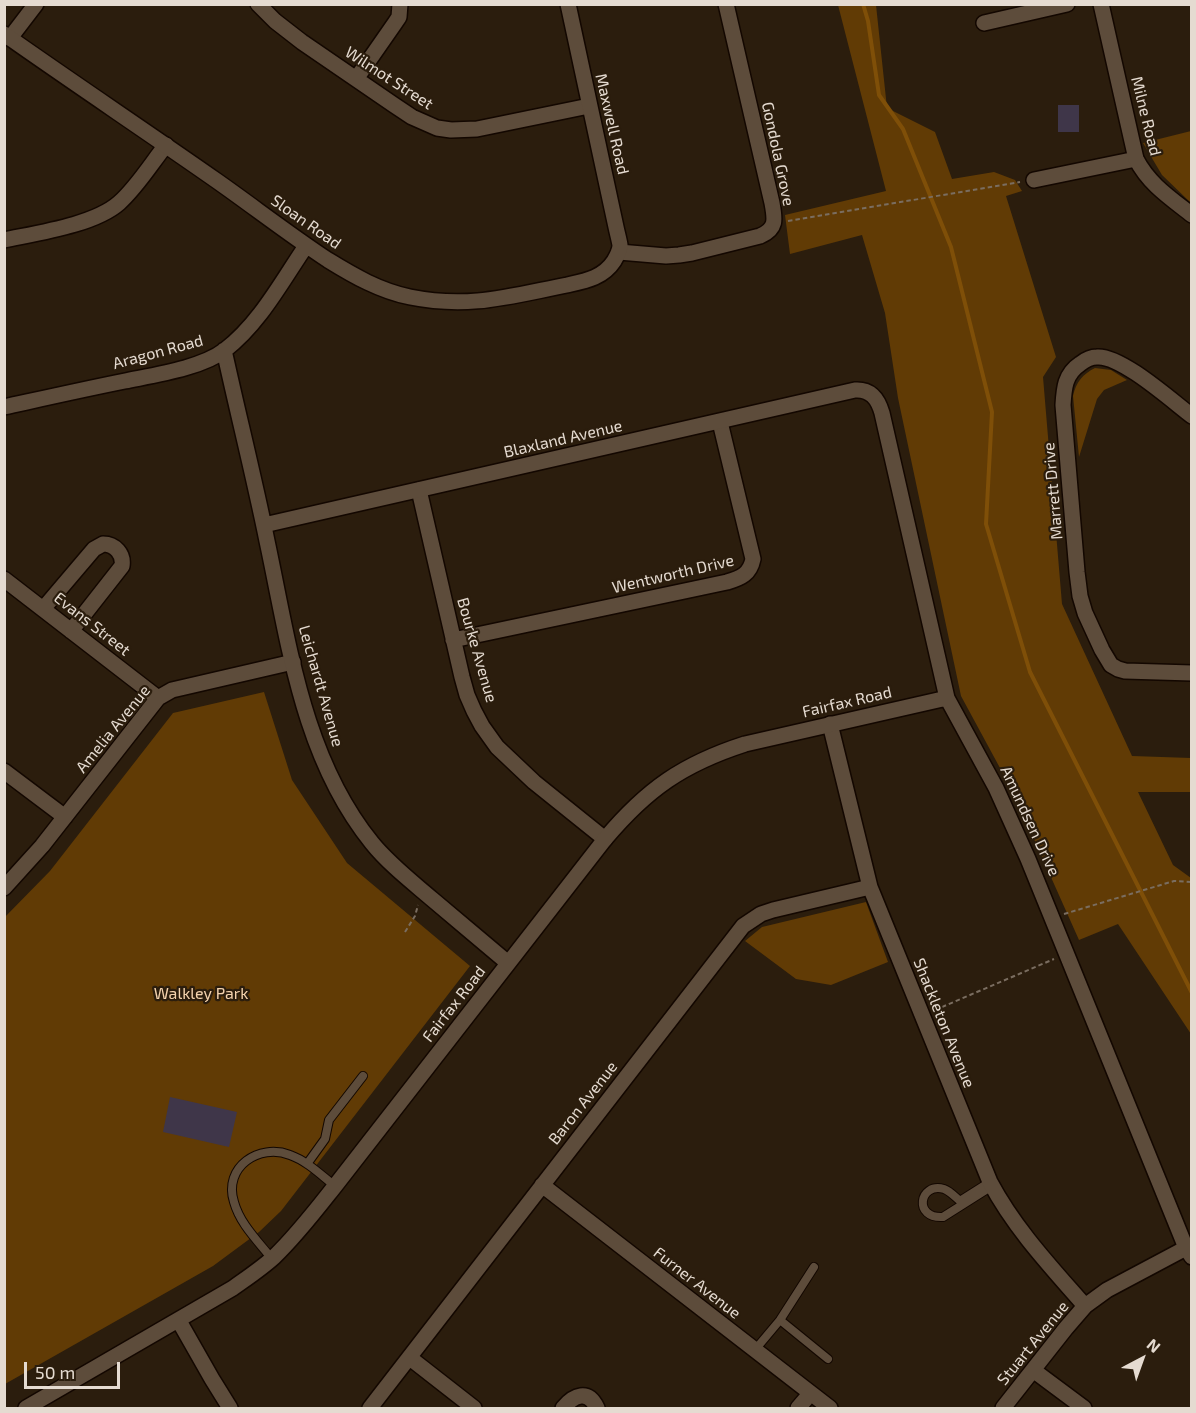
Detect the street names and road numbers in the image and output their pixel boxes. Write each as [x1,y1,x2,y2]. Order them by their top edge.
street label: Wilmot Street [341,42,437,114]
street label: Maxwell Road [591,72,633,176]
street label: Milne Road [1127,74,1165,158]
street label: Gondola Grove [758,100,798,208]
street label: Sloan Road [267,191,345,253]
street label: Aragon Road [111,331,205,373]
street label: Blaxland Avenue [502,416,624,462]
street label: Marrett Drive [1039,441,1067,541]
street label: Wentworth Drive [610,551,736,597]
street label: Evans Street [50,588,134,660]
street label: Bourke Avenue [453,595,501,705]
street label: Leichardt Avenue [294,623,348,749]
street label: Amelia Avenue [72,681,154,777]
street label: Fairfax Road [800,682,894,722]
street label: Amundsen Drive [996,763,1064,879]
street label: Shackleton Avenue [909,955,979,1091]
street label: Fairfax Road [418,962,490,1046]
street label: Baron Avenue [545,1058,621,1148]
street label: Furner Avenue [650,1243,744,1323]
street label: Stuart Avenue [993,1297,1073,1389]

